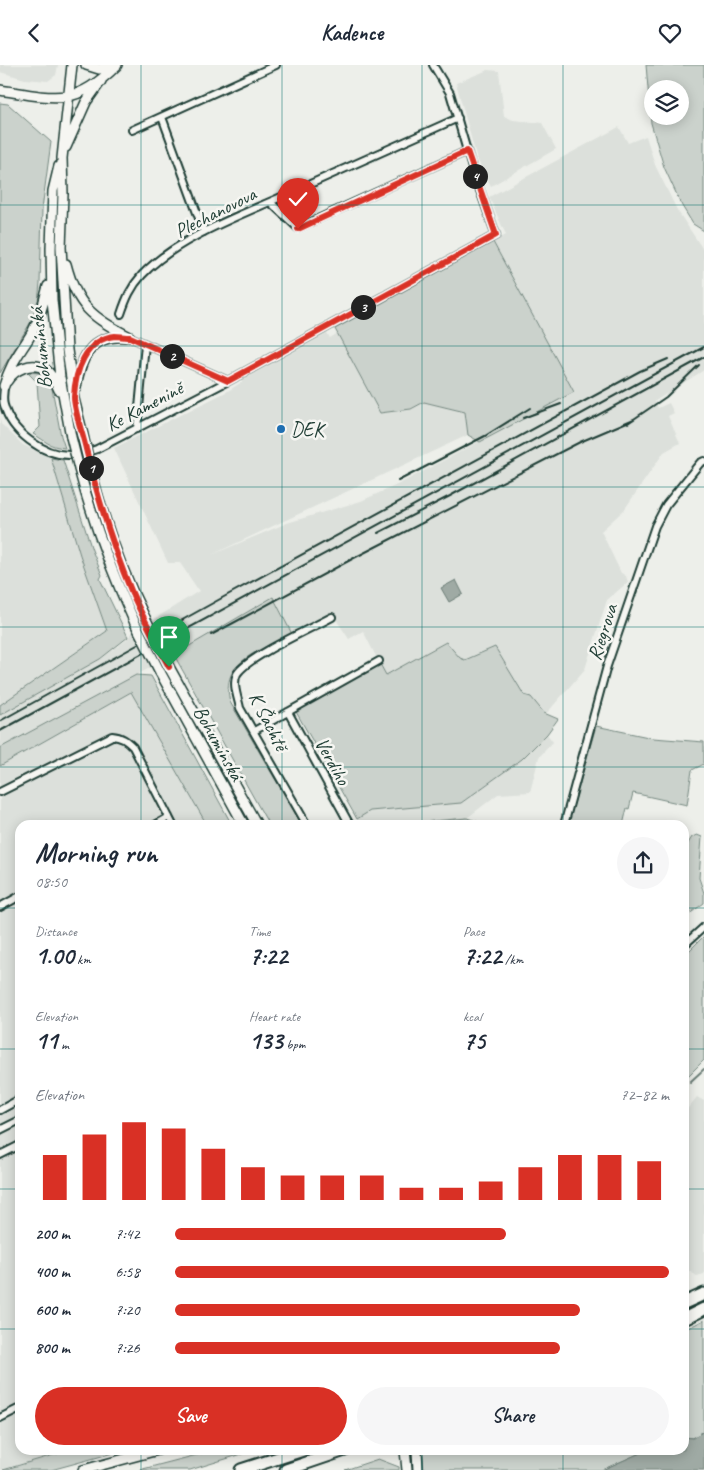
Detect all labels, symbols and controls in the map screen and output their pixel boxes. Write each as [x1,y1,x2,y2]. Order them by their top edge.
icon: back [20,19,48,47]
text: Kadence [321,19,383,47]
icon: heart [656,19,684,47]
map controls [644,80,689,125]
button: layers [644,80,689,125]
pin: 4 [462,163,488,189]
text: 4 [472,168,479,185]
pin [277,178,319,229]
street label: Plechanovova [170,180,262,244]
icon: check [284,185,312,213]
pin: 3 [350,295,376,319]
text: 3 [360,299,367,316]
street label: Bohumínská [24,304,57,390]
pin: 2 [160,343,184,369]
text: 2 [169,348,176,365]
street label: Ke Kamenině [101,374,190,437]
place label: DEK [291,417,326,442]
marker: DEK [275,423,287,435]
pin: 1 [78,455,104,481]
text: 1 [88,460,95,477]
street label: Riegrova [582,600,624,663]
pin [148,616,190,667]
icon: arrive [155,623,183,651]
street label: K Šachtě [243,688,295,758]
street label: Bohumínská [188,701,250,787]
street label: Verdiho [309,733,356,790]
text: Morning run [35,835,157,870]
button: share [617,837,669,889]
text: 08:50 [35,872,67,892]
text: Distance [35,923,77,940]
text: Time [249,923,270,940]
text: Pace [463,923,485,940]
text: 1.00 [35,940,74,972]
text: 7:22 [249,940,288,972]
text: 7:22 [463,940,502,972]
text: km [74,951,91,968]
text: /km [502,951,523,968]
text: Elevation [35,1008,78,1025]
text: Heart rate [249,1008,300,1025]
text: kcal [463,1008,482,1025]
text: 11 [35,1025,58,1057]
text: 133 [249,1025,283,1057]
text: 75 [463,1025,485,1057]
text: m [58,1036,69,1053]
text: bpm [283,1036,305,1053]
text: Elevation [35,1085,84,1105]
text: 72–82 m [620,1085,669,1105]
text: 200 m [35,1224,70,1244]
text: 7:42 [115,1224,140,1244]
text: 400 m [35,1262,70,1282]
text: 6:58 [115,1262,140,1282]
text: 600 m [35,1300,70,1320]
text: 7:20 [115,1300,140,1320]
text: 800 m [35,1338,70,1358]
text: 7:26 [115,1338,140,1358]
button: Save [35,1387,347,1445]
button: Share [357,1387,669,1445]

